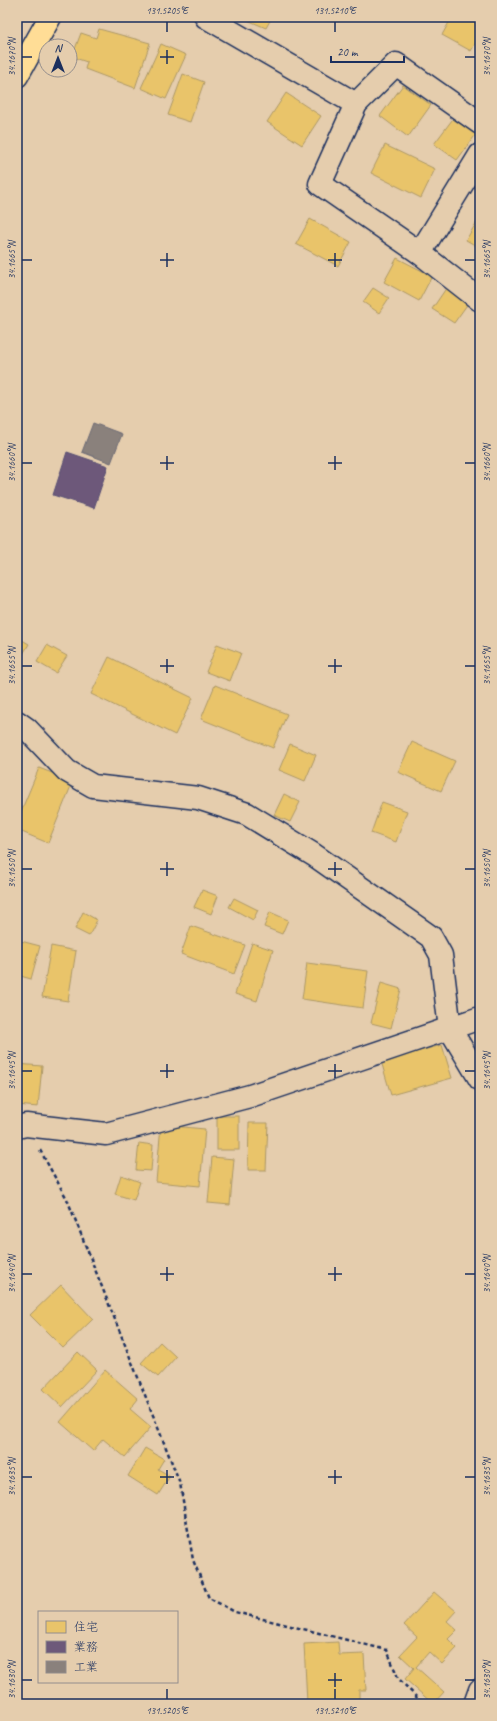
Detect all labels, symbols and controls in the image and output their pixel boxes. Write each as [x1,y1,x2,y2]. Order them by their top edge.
text: 131.5205°E [146,4,190,17]
text: 131.5210°E [314,4,358,17]
text: 34.1670°N [5,36,18,76]
text: 34.1670°N [480,36,493,76]
north arrow [38,38,78,78]
scale bar [331,38,404,64]
text: N [55,41,64,55]
text: 20 m [337,44,359,60]
text: 34.1665°N [5,239,18,279]
text: 34.1665°N [480,239,493,279]
text: 34.1660°N [5,442,18,482]
text: 34.1660°N [480,442,493,482]
text: 34.1655°N [5,645,18,685]
text: 34.1655°N [480,645,493,685]
text: 34.1650°N [5,848,18,888]
text: 34.1650°N [480,848,493,888]
text: 34.1645°N [5,1050,18,1090]
text: 34.1645°N [480,1050,493,1090]
text: 34.1640°N [5,1253,18,1293]
text: 34.1640°N [480,1253,493,1293]
text: 34.1635°N [5,1456,18,1496]
text: 34.1635°N [480,1456,493,1496]
legend [38,1611,178,1683]
text: 住宅 [74,1619,98,1635]
text: 業務 [74,1639,98,1655]
text: 34.1630°N [5,1659,18,1699]
text: 工業 [74,1659,98,1675]
text: 34.1630°N [480,1659,493,1699]
text: 131.5205°E [146,1704,190,1717]
text: 131.5210°E [314,1704,358,1717]

